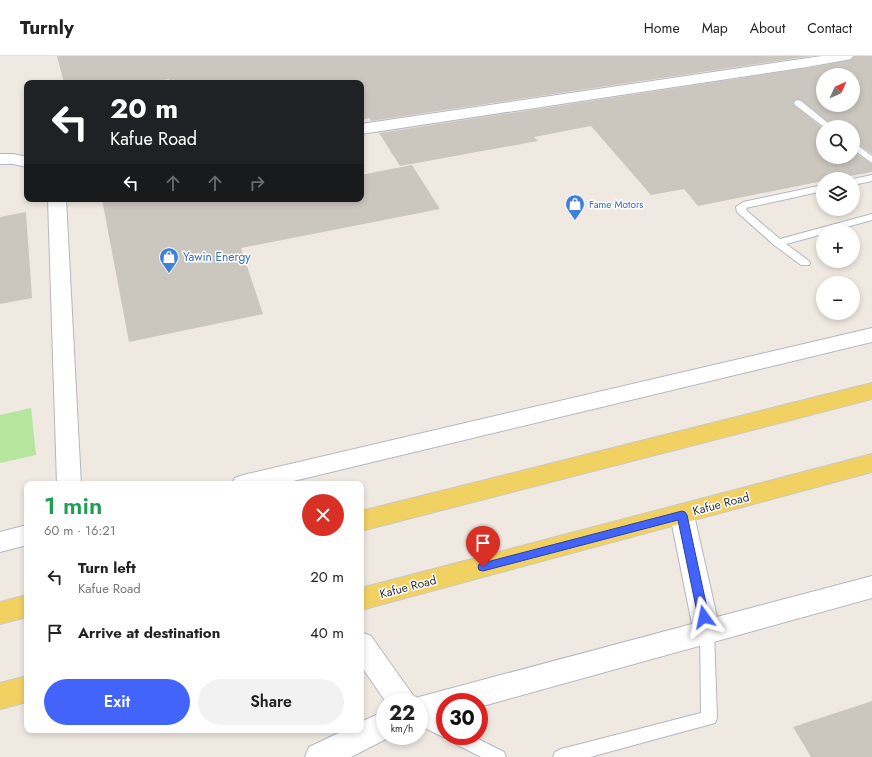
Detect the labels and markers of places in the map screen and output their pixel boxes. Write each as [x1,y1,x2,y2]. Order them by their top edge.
shop icon: Fame Motors [564,193,586,221]
place label: Fame Motors [589,197,643,212]
shop icon: Yawin Energy [158,246,180,274]
place label: Yawin Energy [183,248,251,266]
pin [466,526,500,567]

